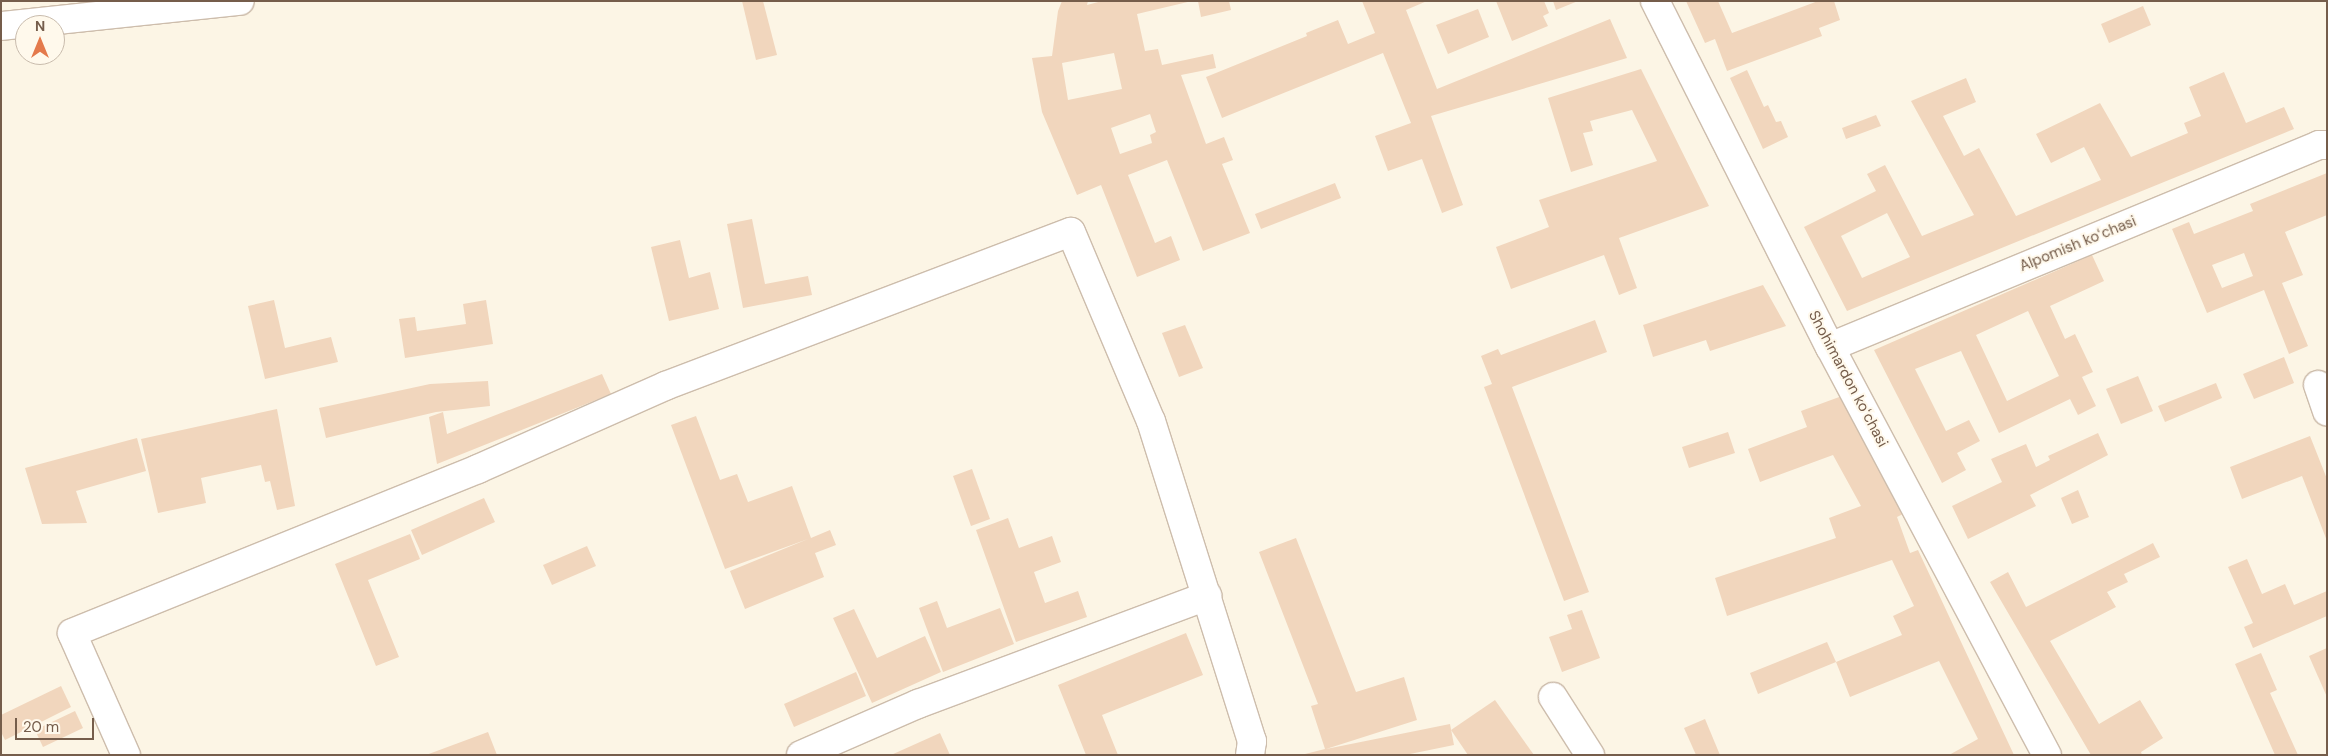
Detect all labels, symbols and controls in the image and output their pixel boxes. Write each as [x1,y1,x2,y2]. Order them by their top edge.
north arrow [15,15,65,65]
text: N [35,17,45,35]
street label: Alpomish koʻchasi [2017,212,2139,276]
street label: Shohimardon koʻchasi [1804,308,1892,450]
scale bar [18,708,96,740]
text: 20 m [23,717,59,737]

